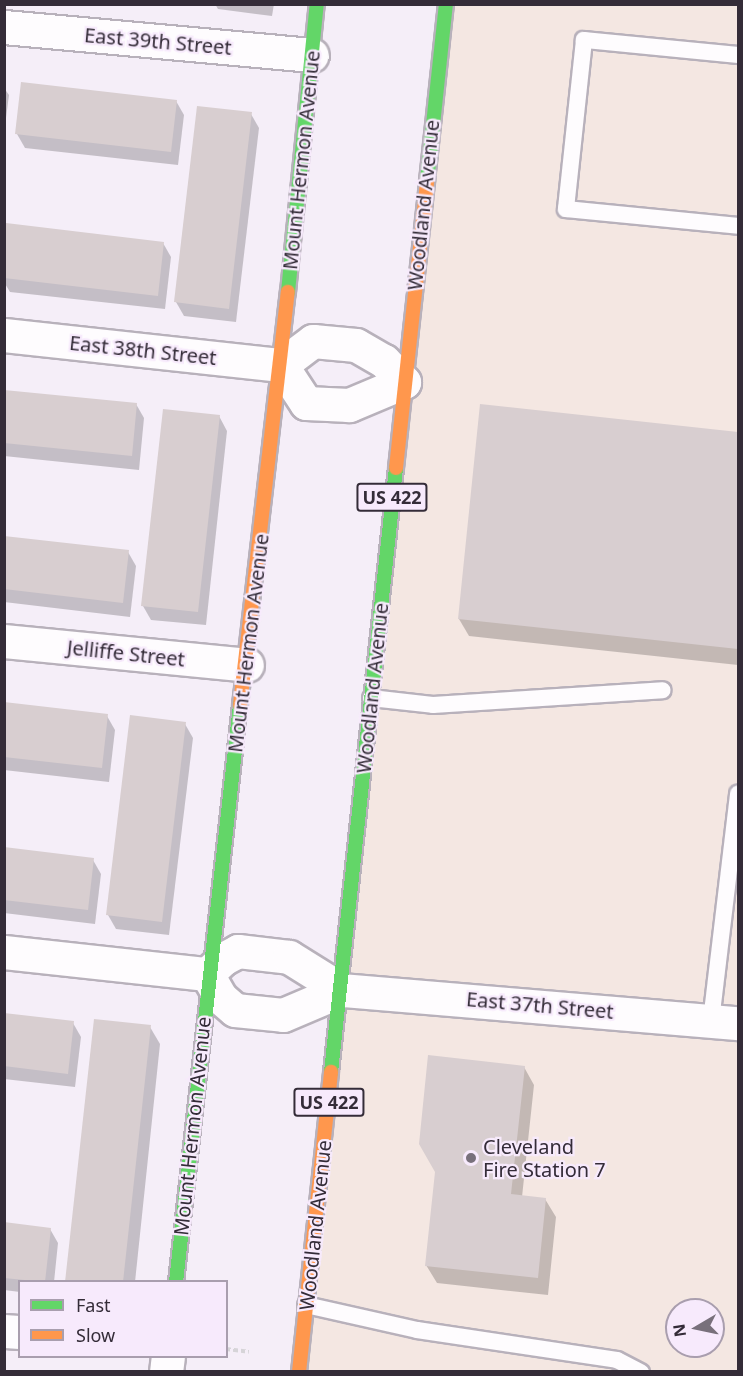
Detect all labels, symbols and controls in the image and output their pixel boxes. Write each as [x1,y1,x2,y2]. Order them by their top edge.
street label: East 39th Street [83,23,233,59]
street label: Mount Hermon Avenue [278,49,324,271]
street label: Woodland Avenue [402,119,444,291]
street label: East 38th Street [68,330,218,370]
road number: US 422 [356,482,428,512]
street label: Mount Hermon Avenue [223,532,273,754]
street label: Woodland Avenue [351,602,393,774]
street label: Jelliffe Street [66,635,186,671]
street label: East 37th Street [465,987,615,1023]
street label: Mount Hermon Avenue [169,1015,215,1237]
road number: US 422 [293,1087,365,1117]
place label: Cleveland Fire Station 7 [483,1134,606,1181]
street label: Woodland Avenue [294,1139,336,1311]
marker: Cleveland Fire Station 7 [464,1151,478,1165]
legend [18,1280,228,1358]
text: Fast [76,1293,111,1317]
north arrow [665,1298,725,1358]
text: N [667,1322,691,1339]
text: Slow [76,1323,115,1347]

